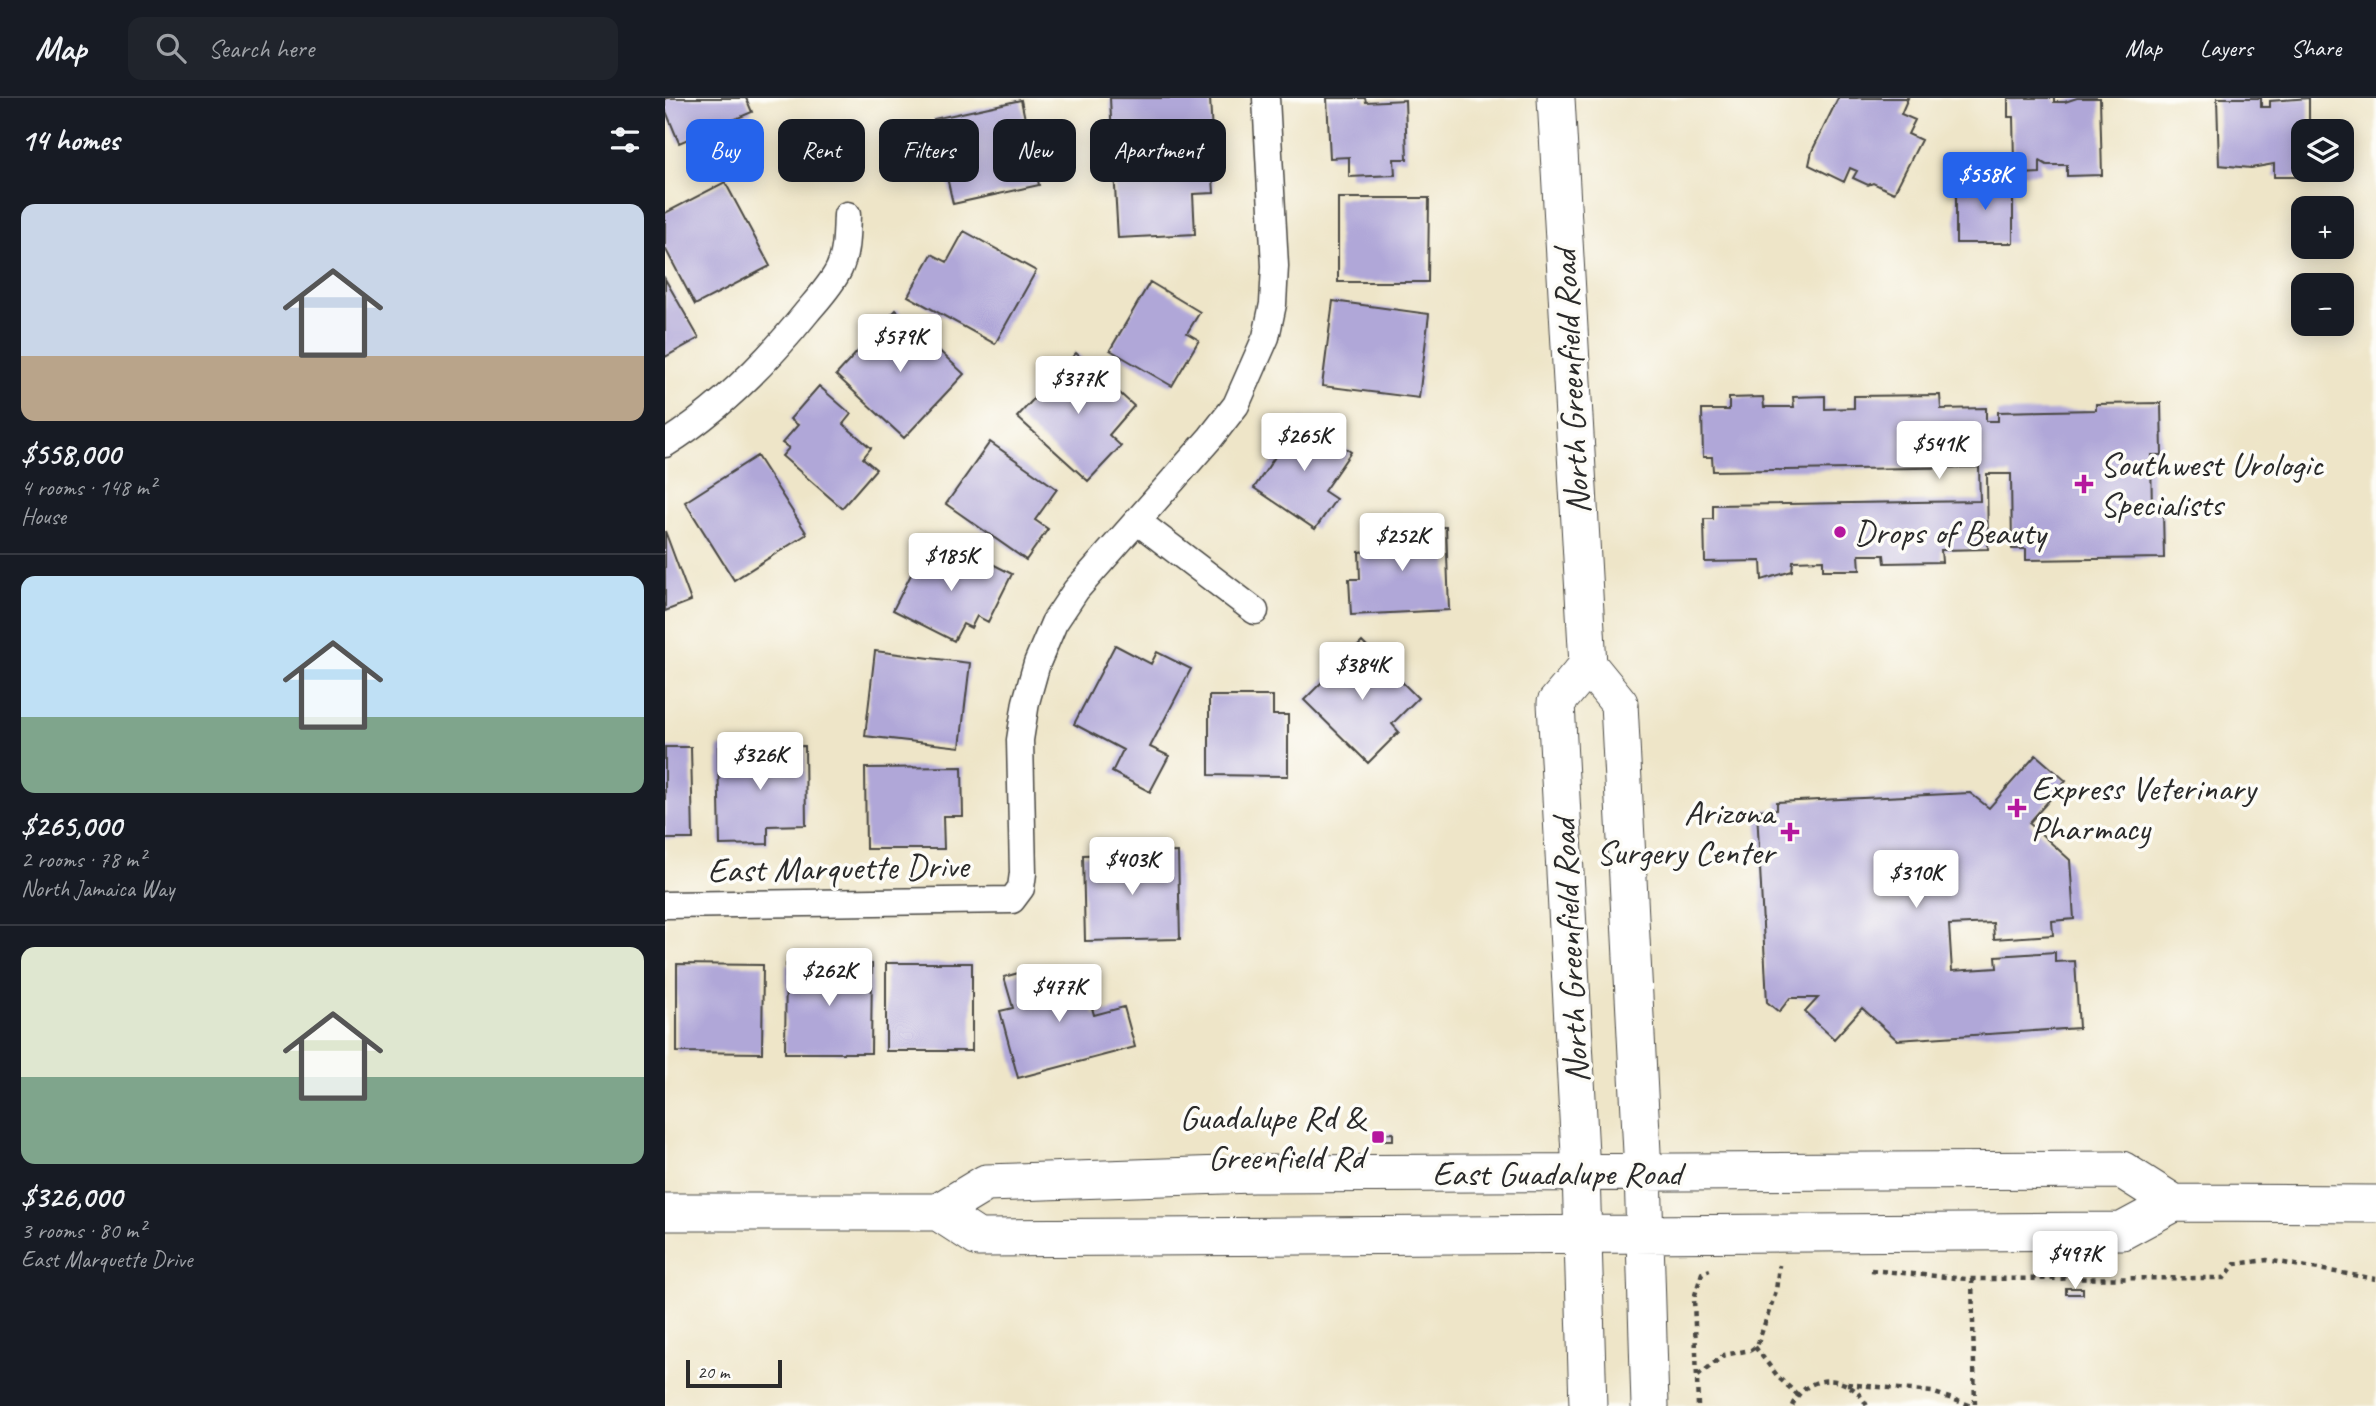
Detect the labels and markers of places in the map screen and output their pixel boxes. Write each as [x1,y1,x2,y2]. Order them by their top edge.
pin: $558K [1936,152,2034,212]
pin: $579K [851,314,949,374]
pin: $377K [1029,356,1127,416]
pin: $265K [1255,414,1353,473]
pin: $541K [1890,422,1988,481]
place label: Southwest Urologic Specialists [2100,442,2324,527]
marker: Southwest Urologic Specialists [2074,474,2094,494]
place label: Drops of Beauty [1854,510,2049,555]
pin: $252K [1353,514,1451,573]
marker: Drops of Beauty [1832,524,1848,540]
pin: $185K [902,533,1000,593]
pin: $384K [1313,642,1411,702]
pin: $326K [711,732,809,792]
place label: Express Veterinary Pharmacy [2031,766,2259,851]
place label: Arizona Surgery Center [1596,790,1777,875]
marker: Express Veterinary Pharmacy [2009,800,2025,816]
marker: Arizona Surgery Center [1780,822,1800,842]
pin: $403K [1083,838,1181,897]
pin: $310K [1867,850,1965,910]
pin: $262K [780,948,878,1008]
pin: $477K [1010,964,1108,1024]
place label: Guadalupe Rd & Greenfield Rd [1180,1095,1369,1180]
marker: Guadalupe Rd & Greenfield Rd [1370,1129,1386,1145]
pin: $497K [2026,1232,2124,1291]

